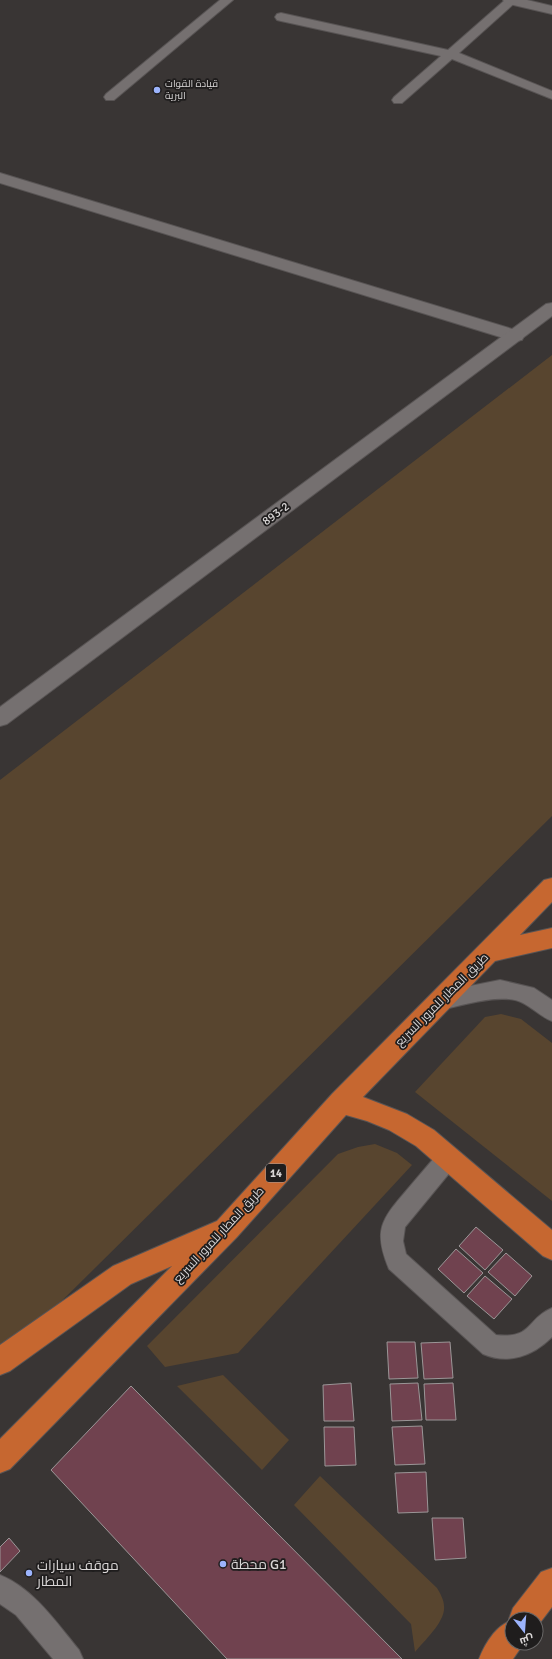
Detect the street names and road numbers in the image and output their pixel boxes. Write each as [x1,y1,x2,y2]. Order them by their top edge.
street label: 893-2 [259,499,293,529]
street label: طريق المطار للمرور السريع [392,950,492,1050]
road number: 14 [266,1164,286,1182]
street label: طريق المطار للمرور السريع [171,1184,268,1286]

